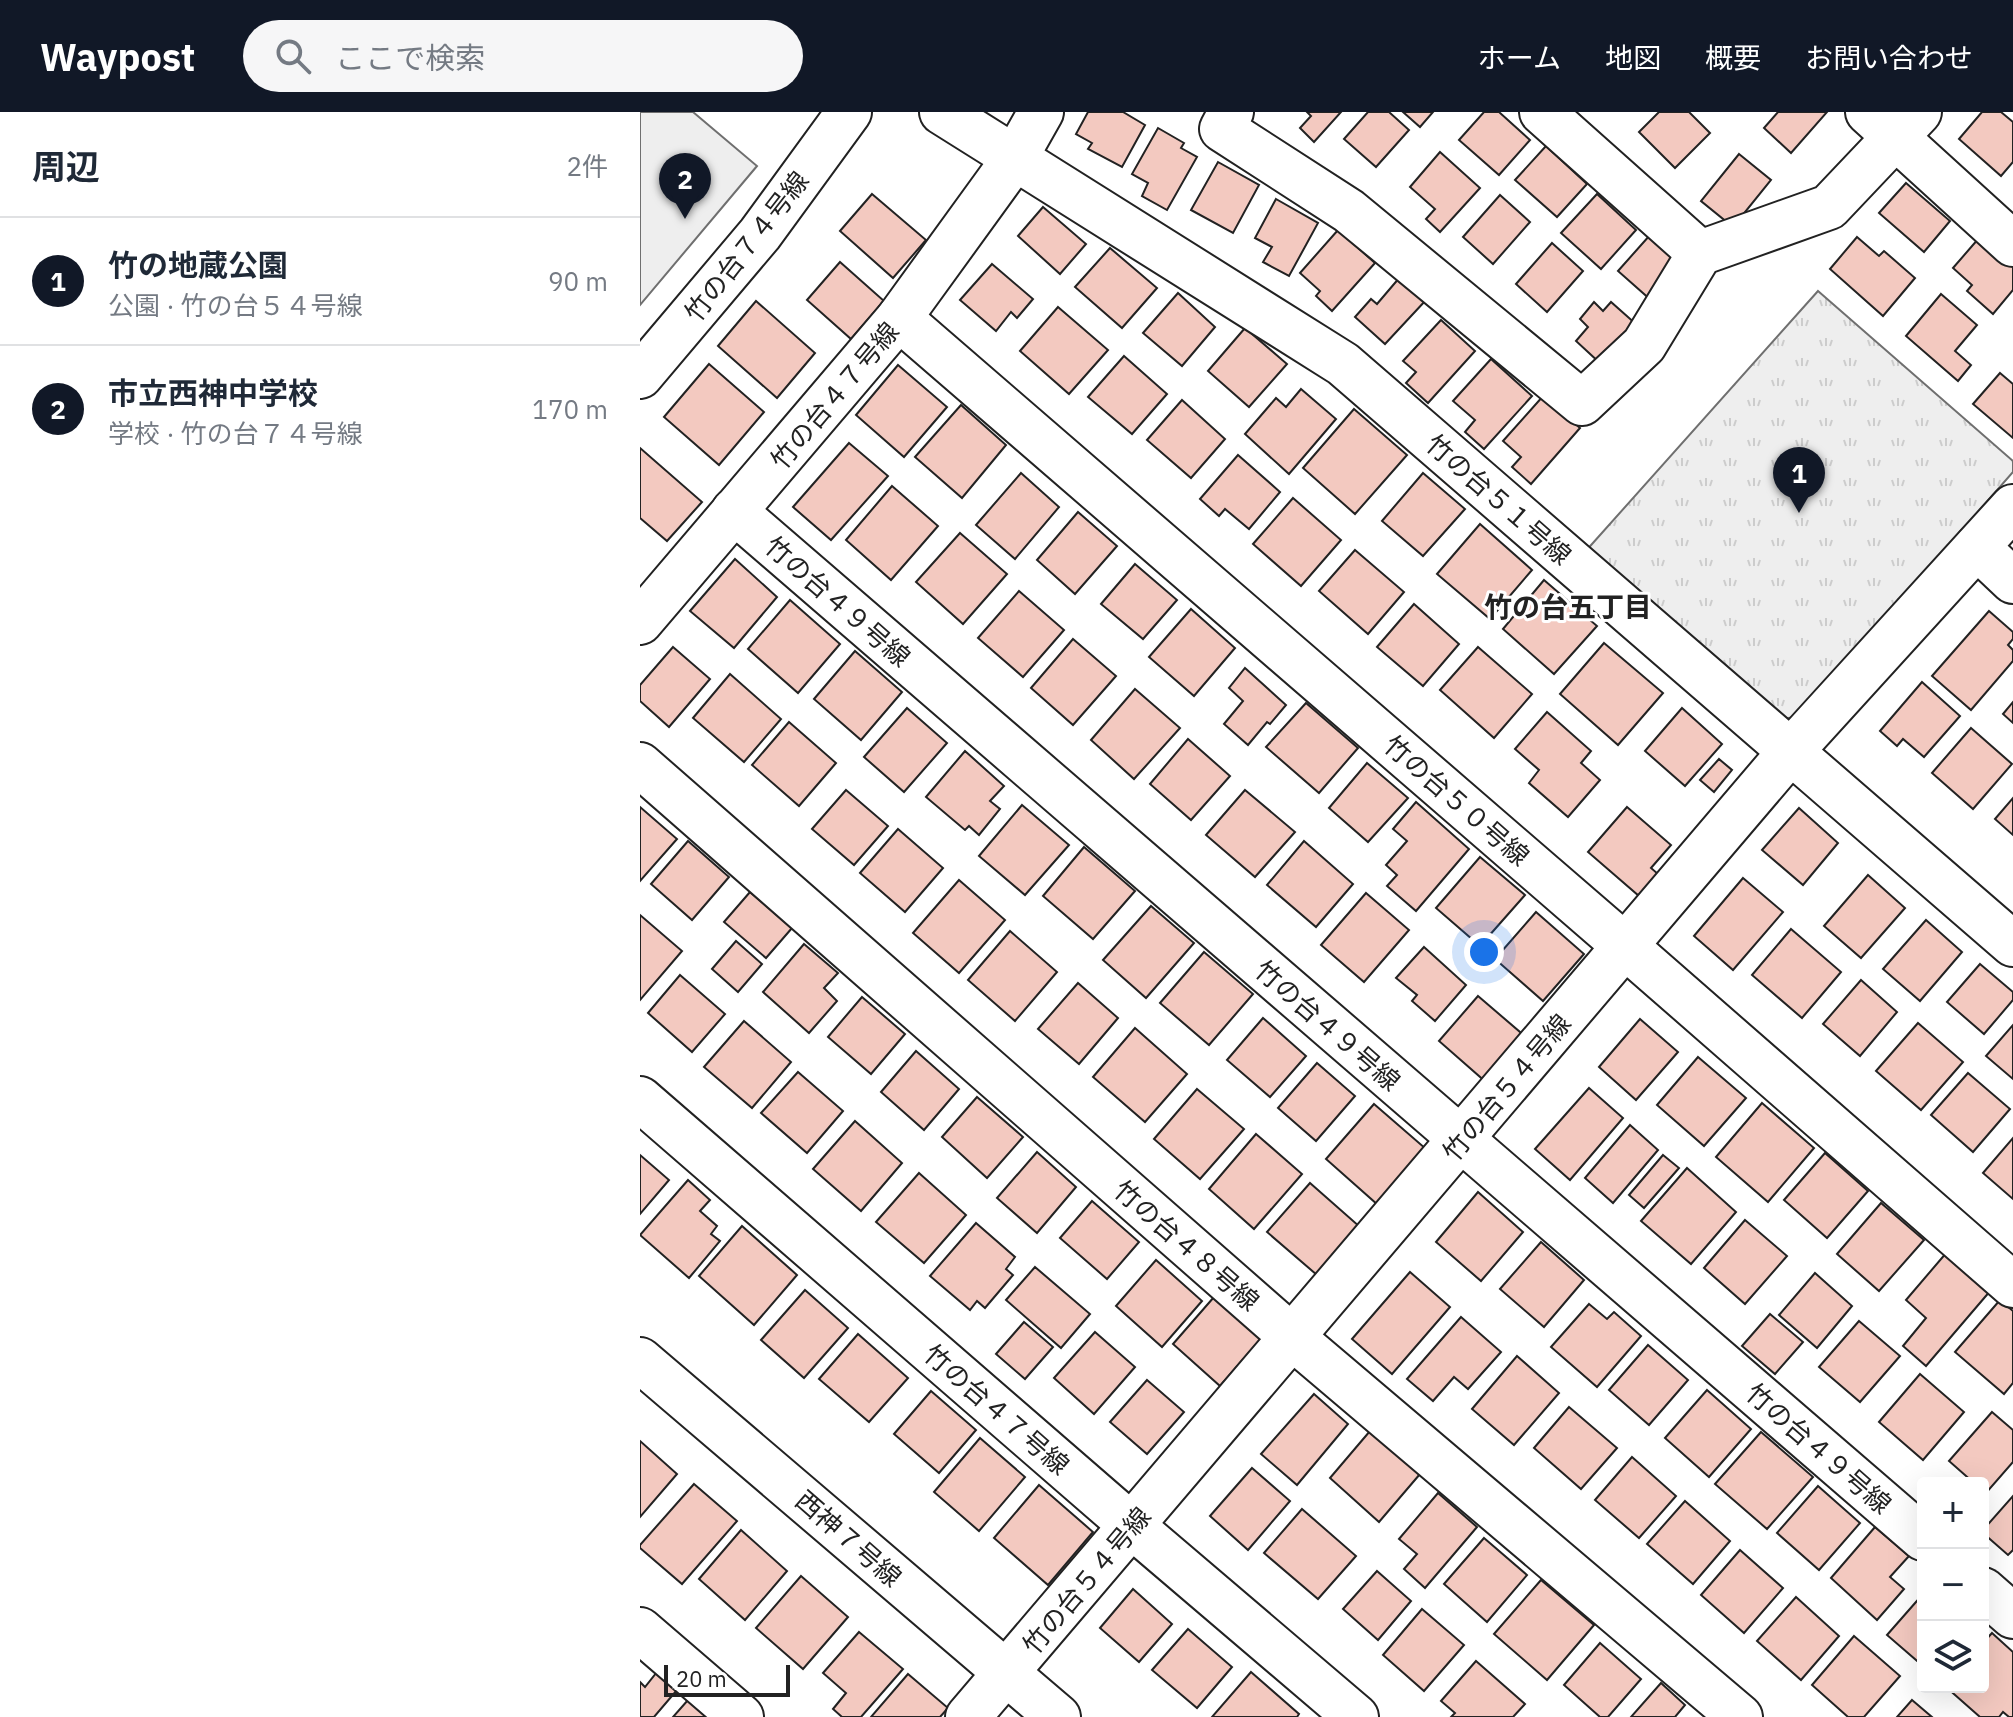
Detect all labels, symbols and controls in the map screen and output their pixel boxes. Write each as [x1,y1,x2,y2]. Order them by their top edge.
search box [243,20,803,92]
text: Waypost [40,32,195,81]
icon: search [271,34,315,78]
text: ここで検索 [335,38,485,77]
text: ホーム [1478,39,1561,76]
text: 地図 [1605,39,1661,76]
text: 概要 [1705,39,1761,76]
text: お問い合わせ [1805,39,1973,76]
text: 周辺 [32,144,100,188]
text: 2件 [566,149,608,183]
pin: 2 [659,153,711,219]
street label: 竹の台７４号線 [677,164,815,328]
text: 竹の地蔵公園 [108,245,288,284]
text: 1 [50,264,66,298]
text: 90 m [548,264,608,298]
text: 公園 · 竹の台５４号線 [108,288,363,322]
street label: 竹の台４７号線 [762,314,906,476]
text: 市立西神中学校 [108,373,318,412]
text: 2 [50,392,66,426]
text: 170 m [532,392,608,426]
text: 学校 · 竹の台７４号線 [108,416,363,450]
street label: 竹の台５１号線 [1419,426,1579,572]
pin: 1 [1773,447,1825,513]
street label: 竹の台４９号線 [758,528,918,674]
district label: 竹の台五丁目 [1484,588,1652,625]
street label: 竹の台５０号線 [1377,727,1537,873]
your location [1464,932,1504,972]
street label: 竹の台４９号線 [1248,952,1408,1098]
street label: 竹の台５４号線 [1434,1006,1578,1168]
street label: 竹の台４８号線 [1107,1172,1267,1318]
street label: 竹の台４７号線 [917,1336,1077,1482]
street label: 竹の台４９号線 [1739,1375,1899,1521]
map controls [1917,1477,1989,1693]
button: + [1917,1477,1989,1549]
street label: 西神７号線 [789,1483,909,1593]
street label: 竹の台５４号線 [1014,1499,1158,1661]
button: − [1917,1549,1989,1621]
button: layers [1917,1621,1989,1693]
scale bar [664,1661,790,1697]
text: 20 m [676,1664,727,1693]

